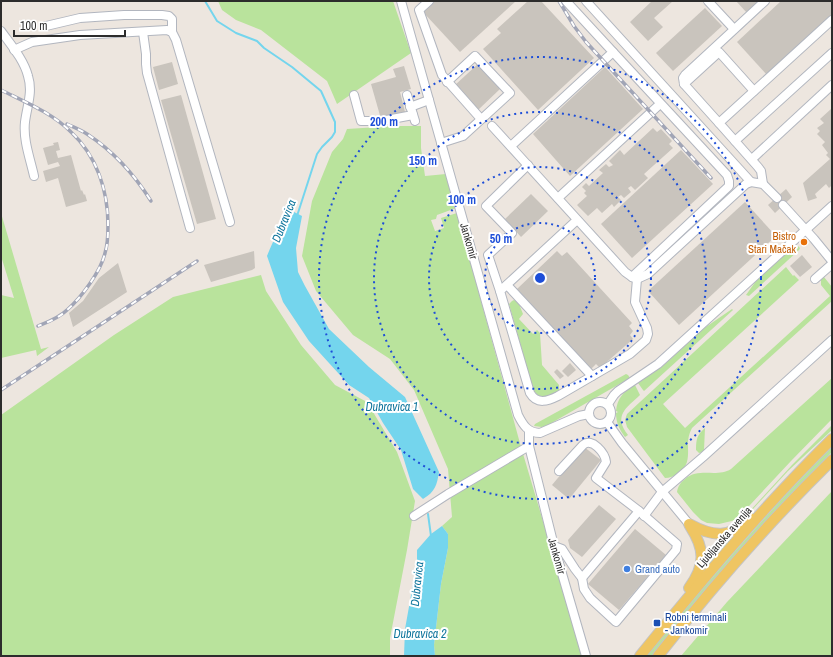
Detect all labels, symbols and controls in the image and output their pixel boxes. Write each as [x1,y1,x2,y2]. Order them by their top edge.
scale bar [14,12,125,38]
text: 100 m [20,18,47,34]
text: 200 m [370,114,398,130]
text: 150 m [409,153,437,169]
text: 100 m [448,192,476,208]
water label: Dubravica [268,197,300,245]
street label: Jankomir [457,221,481,261]
place label: Bistro Stari Mačak [748,229,796,256]
text: 50 m [490,231,512,247]
marker: Bistro Stari Mačak [799,237,809,247]
centre of rings [533,271,547,285]
water label: Dubravica 1 [365,399,419,415]
street label: Ljubljanska avenija [694,503,754,571]
street label: Jankomir [545,536,569,576]
water label: Dubravica [407,560,427,607]
place label: Grand auto [635,562,680,576]
marker: Grand auto [622,564,632,574]
place label: Robni terminali - Jankomir [665,610,727,637]
marker: Robni terminali - Jankomir [652,618,662,628]
water label: Dubravica 2 [393,626,447,642]

